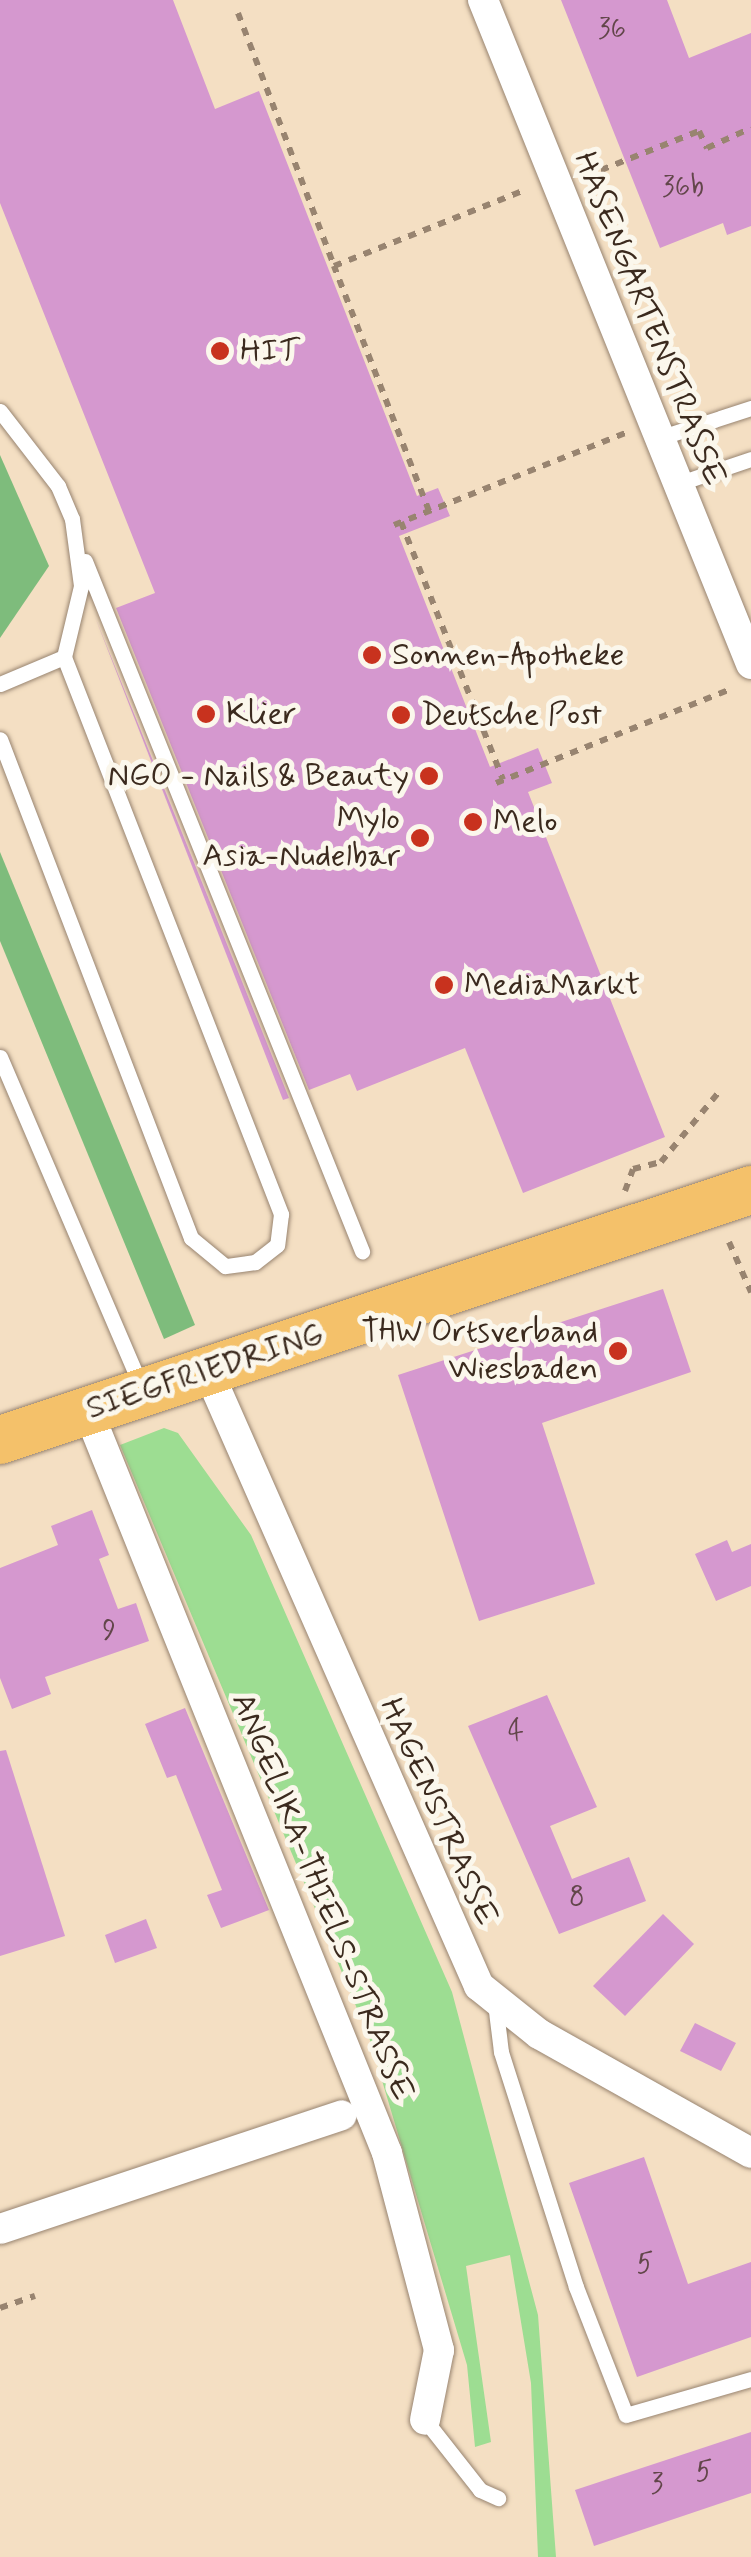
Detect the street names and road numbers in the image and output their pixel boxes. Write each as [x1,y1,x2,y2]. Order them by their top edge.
street label: HASENGARTENSTRASSE [564,147,734,491]
street label: SIEGFRIEDRING [82,1316,328,1428]
street label: ANGELIKA-THIELS-STRASSE [222,1688,422,2106]
street label: HAGENSTRASSE [371,1692,505,1932]

